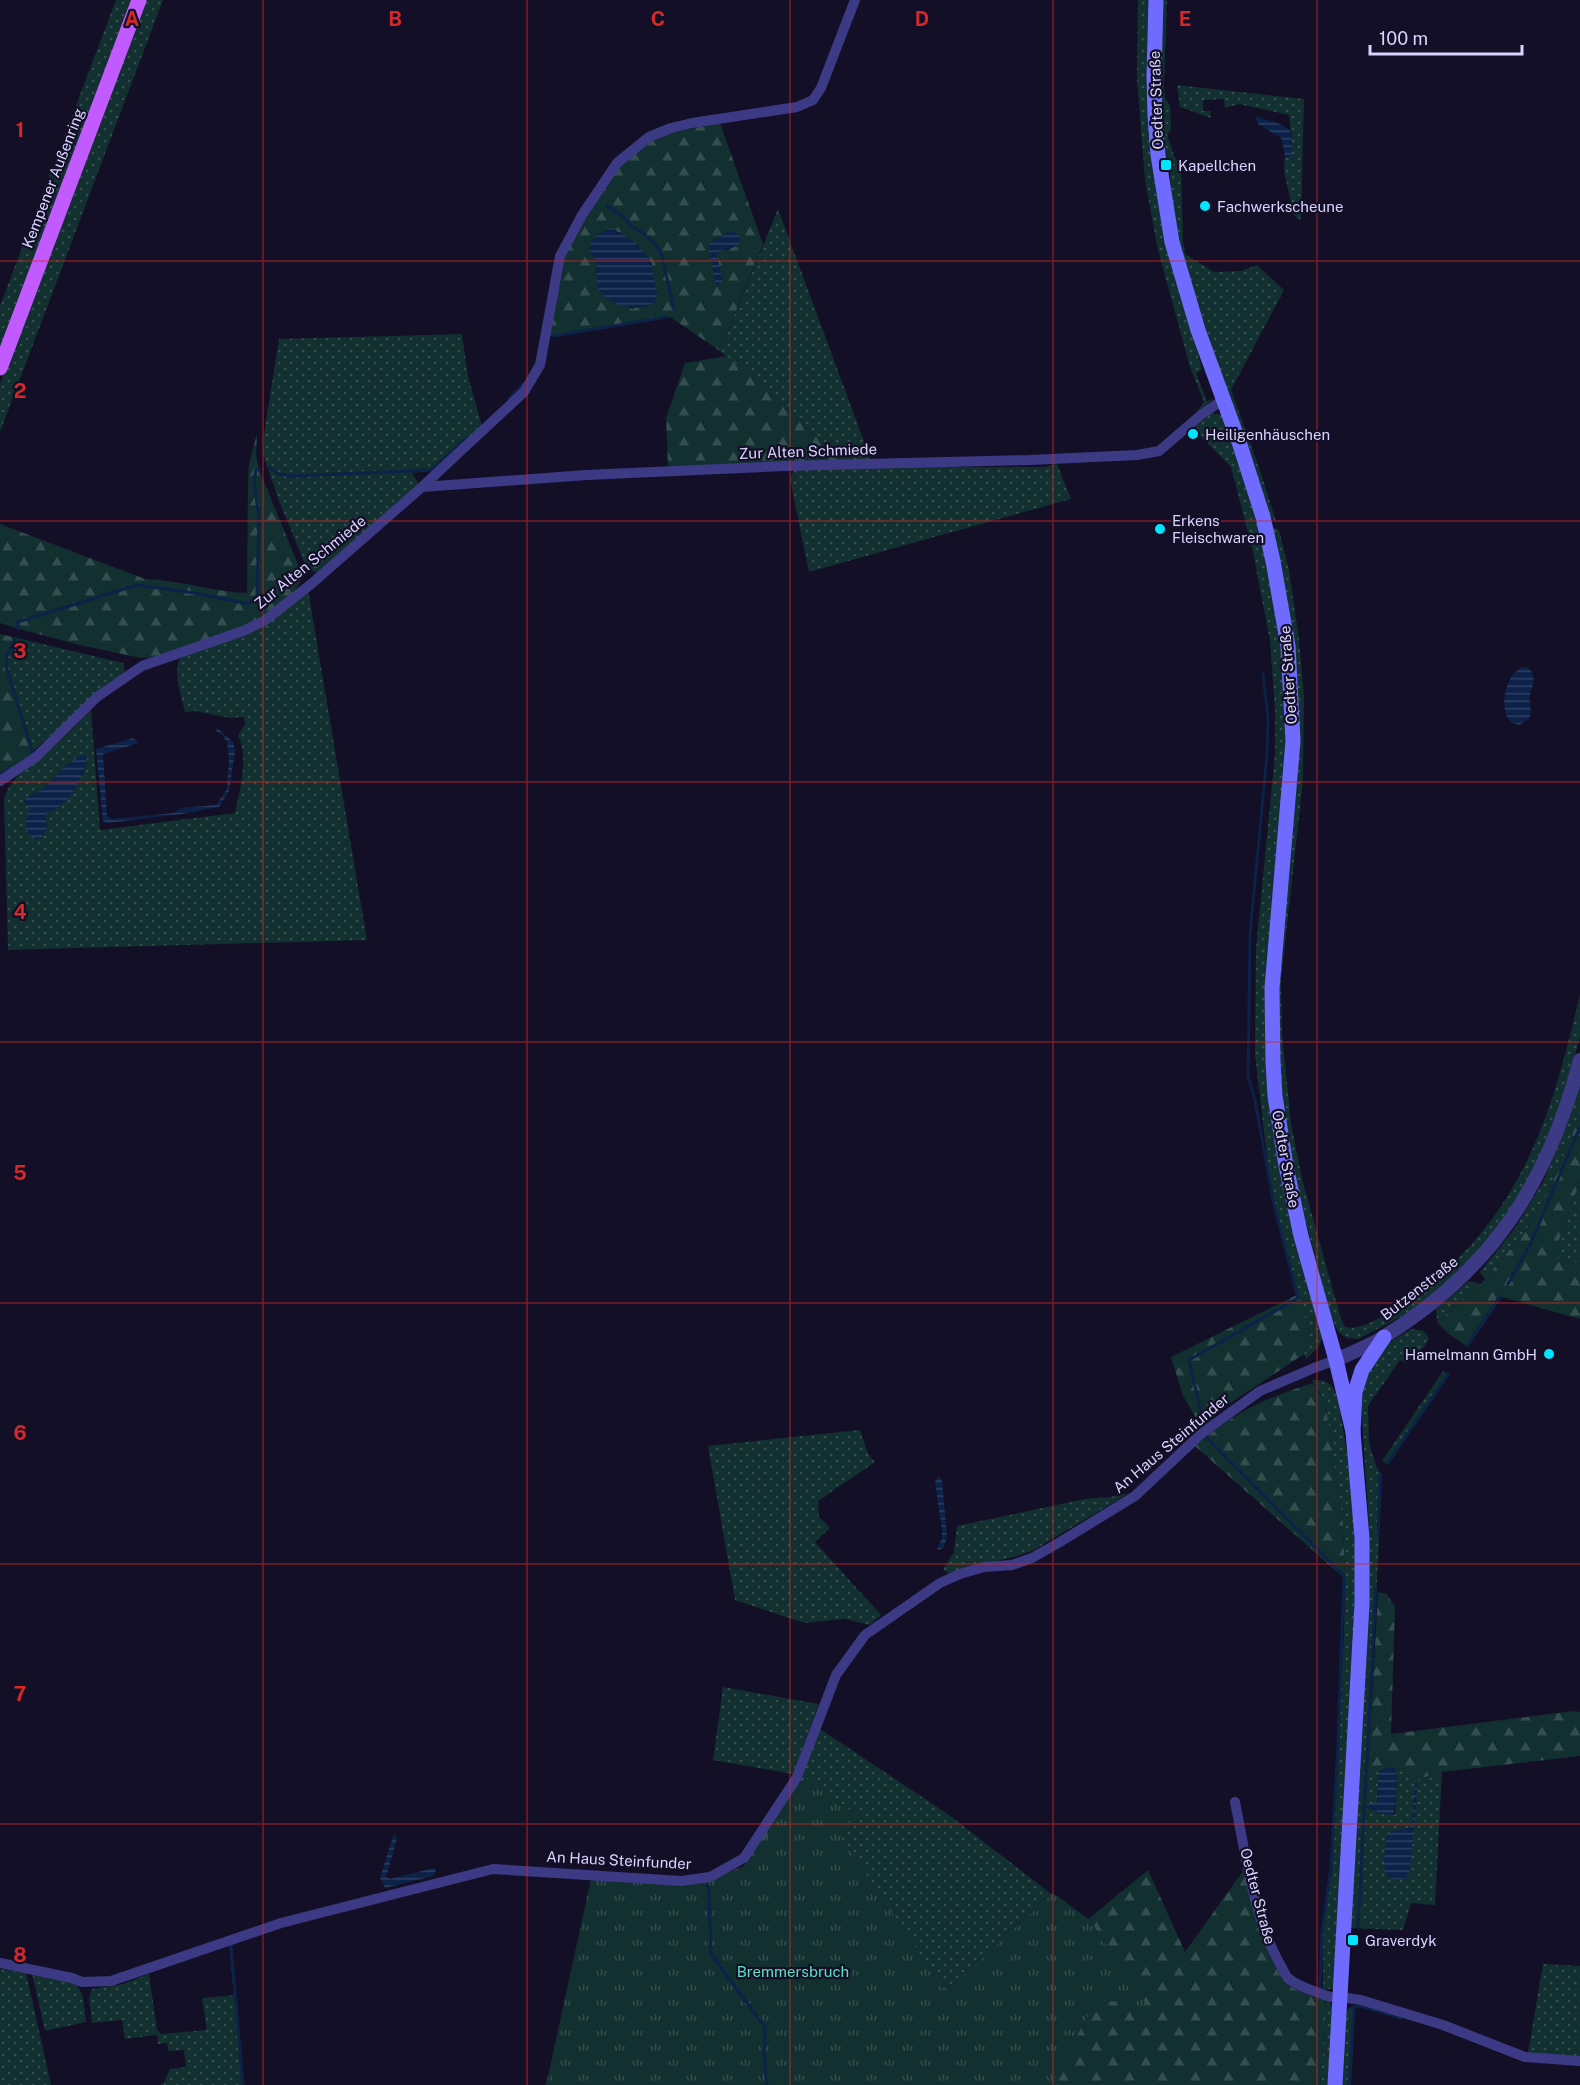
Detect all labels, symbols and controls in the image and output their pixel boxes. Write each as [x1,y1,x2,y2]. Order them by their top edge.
text: A [125,7,139,31]
text: B [388,7,402,31]
text: C [651,7,665,31]
text: D [915,7,929,31]
text: E [1179,7,1191,31]
scale bar [1370,18,1522,56]
text: 100 m [1379,28,1428,49]
street label: Oedter Straße [1146,50,1166,150]
street label: Kempener Außenring [18,106,88,250]
text: 1 [16,118,24,142]
place label: Kapellchen [1178,157,1256,174]
marker: Kapellchen [1159,158,1173,172]
place label: Fachwerkscheune [1217,198,1343,215]
marker: Fachwerkscheune [1198,199,1212,213]
text: 2 [14,379,26,403]
place label: Heiligenhäuschen [1205,426,1330,443]
marker: Heiligenhäuschen [1186,427,1200,441]
street label: Zur Alten Schmiede [739,440,877,462]
street label: Zur Alten Schmiede [251,512,369,612]
place label: Erkens Fleischwaren [1172,512,1264,546]
marker: Erkens Fleischwaren [1153,522,1167,536]
street label: Oedter Straße [1276,625,1300,725]
text: 3 [13,639,27,663]
text: 4 [13,900,27,924]
street label: Oedter Straße [1269,1109,1303,1209]
text: 5 [13,1161,27,1185]
street label: Butzenstraße [1377,1253,1461,1323]
place label: Hamelmann GmbH [1405,1346,1537,1363]
marker: Hamelmann GmbH [1542,1347,1556,1361]
street label: An Haus Steinfunder [1110,1390,1232,1496]
text: 6 [13,1421,27,1445]
text: 7 [14,1682,26,1706]
street label: Oedter Straße [1237,1846,1279,1946]
street label: An Haus Steinfunder [546,1848,692,1872]
place label: Graverdyk [1365,1932,1437,1949]
marker: Graverdyk [1346,1933,1360,1947]
text: 8 [13,1943,27,1967]
park label: Bremmersbruch [737,1963,849,1980]

